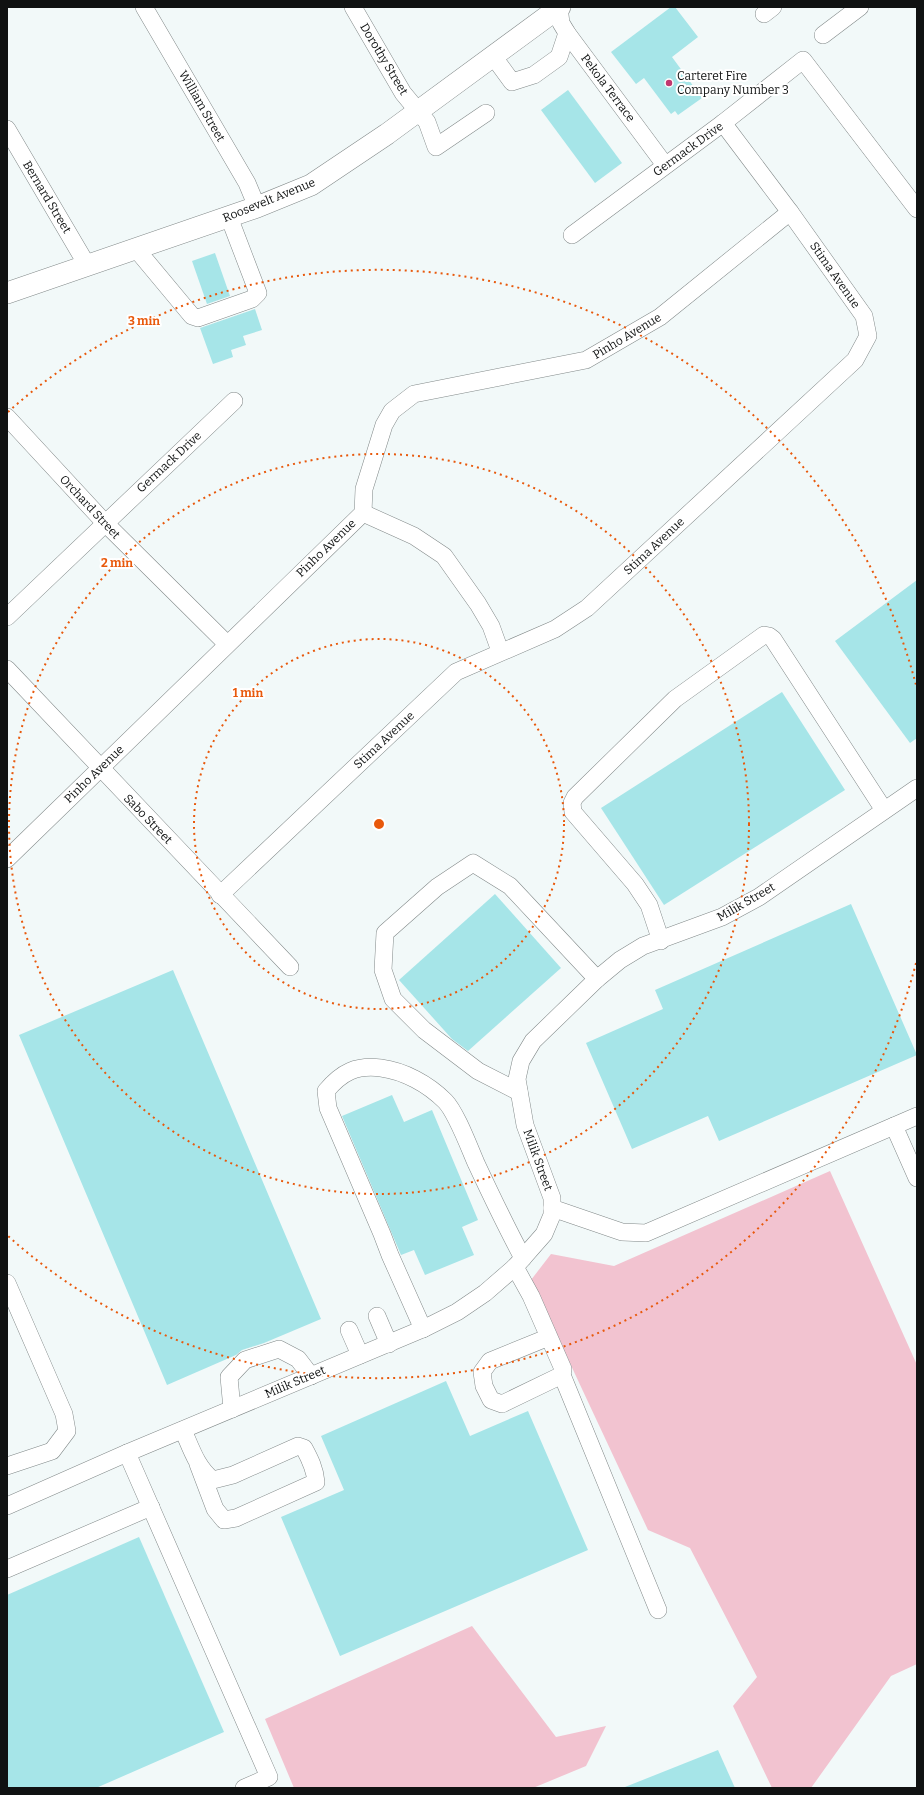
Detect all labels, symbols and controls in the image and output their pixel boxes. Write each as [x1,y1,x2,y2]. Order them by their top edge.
street label: Dorothy Street [357,21,411,98]
street label: Pekola Terrace [578,51,638,125]
street label: William Street [176,68,228,145]
place label: Carteret Fire Company Number 3 [677,69,789,97]
marker: Carteret Fire Company Number 3 [664,78,674,88]
street label: Germack Drive [650,119,726,179]
street label: Bernard Street [20,158,74,236]
street label: Roosevelt Avenue [221,175,317,225]
street label: Stima Avenue [807,239,863,311]
street label: Pinho Avenue [590,310,664,362]
text: 3 min [128,314,160,328]
street label: Germack Drive [134,428,204,496]
street label: Orchard Street [57,472,124,542]
street label: Stima Avenue [621,514,687,578]
street label: Pinho Avenue [293,516,359,580]
text: 2 min [101,556,133,570]
text: 1 min [233,686,263,700]
street label: Stima Avenue [351,708,417,772]
street label: Pinho Avenue [61,742,127,806]
street label: Sabo Street [121,791,176,847]
centre of rings [372,817,386,831]
street label: Milik Street [715,880,778,924]
street label: Milik Street [520,1127,556,1193]
street label: Milik Street [263,1363,328,1401]

